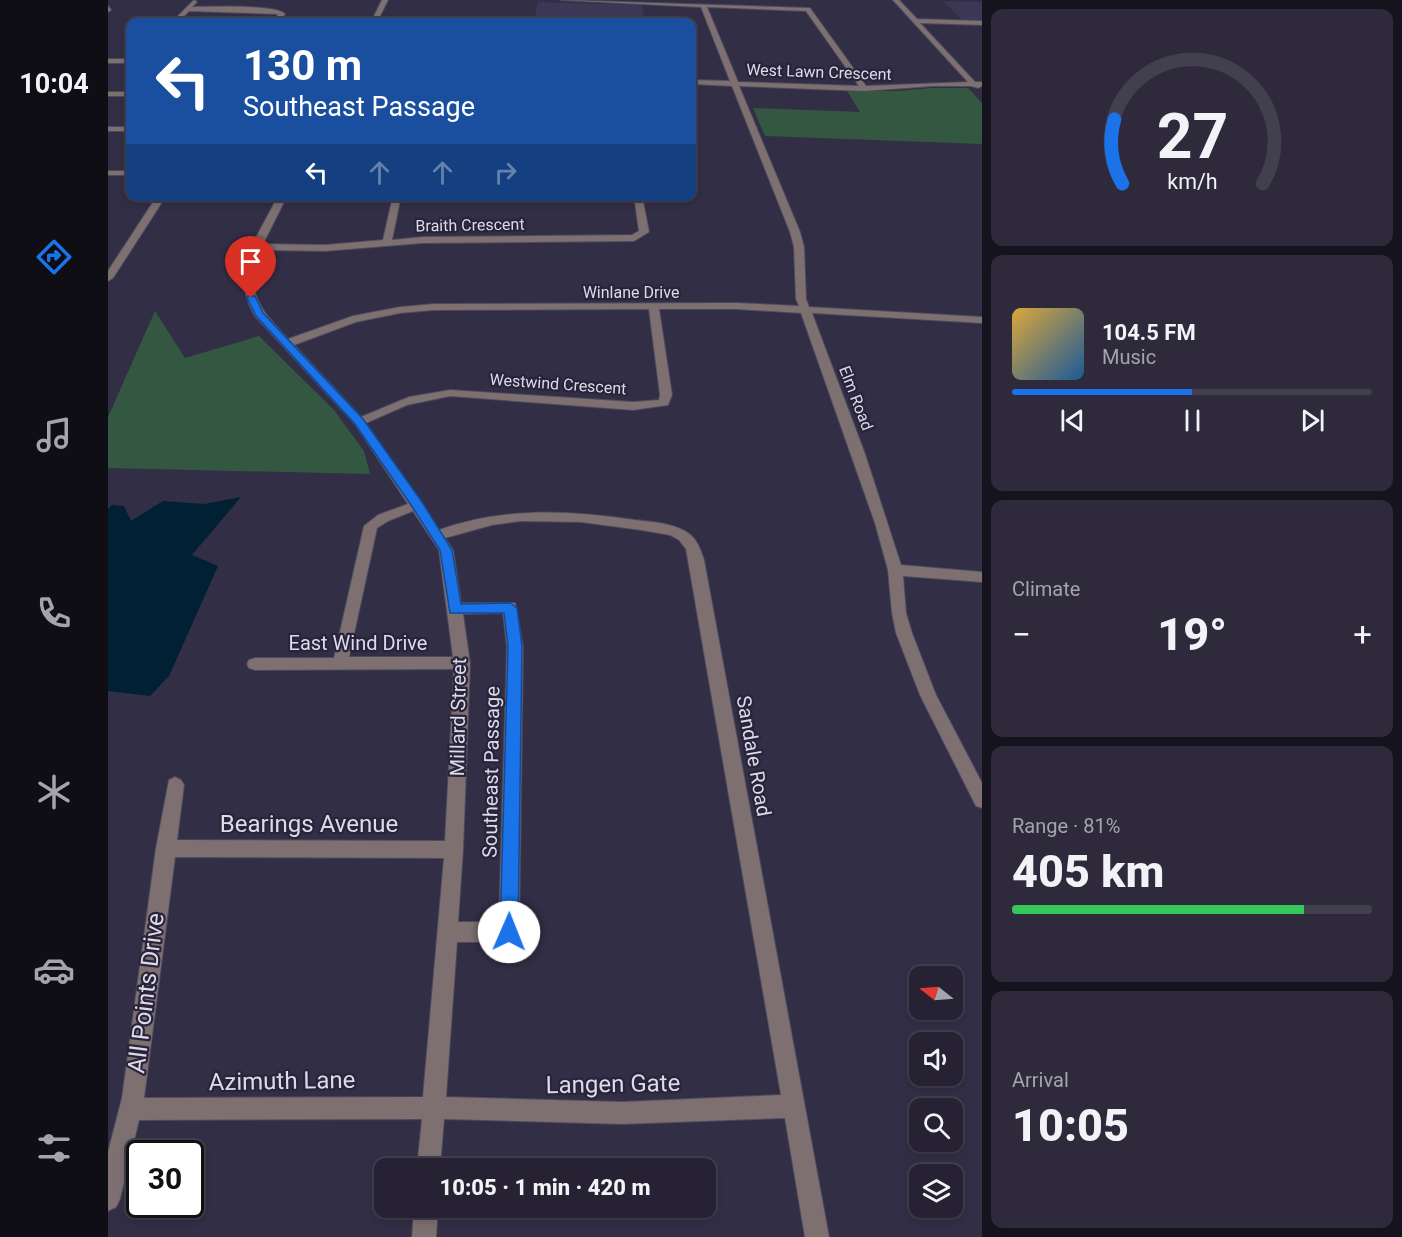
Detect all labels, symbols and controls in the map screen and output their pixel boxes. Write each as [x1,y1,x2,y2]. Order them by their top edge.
text: 130 m [243,41,362,90]
icon: left [144,42,222,120]
street label: West Lawn Crescent [746,60,892,84]
text: 10:04 [19,68,89,100]
text: Southeast Passage [243,91,475,123]
text: 27 [1156,100,1228,173]
icon: left [300,156,333,189]
icon: ahead [363,156,396,189]
icon: ahead [426,156,459,189]
icon: right [489,156,522,189]
text: km/h [1167,170,1217,195]
street label: Braith Crescent [415,215,525,235]
icon: directions [33,236,75,278]
pin [225,236,276,298]
icon: arrive [234,245,267,278]
street label: Winlane Drive [583,283,679,302]
text: 104.5 FM [1102,320,1196,345]
text: Music [1102,345,1156,369]
street label: Elm Road [835,363,877,433]
street label: Westwind Crescent [489,370,627,398]
icon: previous [1056,404,1089,437]
icon: pause [1176,404,1209,437]
icon: next [1296,404,1329,437]
icon: music [33,414,75,456]
text: Climate [1012,577,1080,601]
icon: phone [33,592,75,634]
text: 19° [1157,608,1227,661]
text: − [1012,615,1031,654]
text: + [1353,615,1372,654]
street label: East Wind Drive [289,631,427,655]
street label: Millard Street [445,658,471,776]
street label: Southeast Passage [478,686,504,858]
street label: Sandale Road [732,694,776,818]
icon: climate [33,771,75,813]
street label: Bearings Avenue [220,810,398,838]
text: Range · 81% [1012,814,1120,838]
text: 405 km [1012,845,1164,898]
position arrow [477,900,541,964]
street label: All Points Drive [122,911,170,1075]
icon: car [33,949,75,991]
north arrow [909,966,963,1020]
map controls [909,966,963,1218]
button: sound [909,1032,963,1086]
street label: Azimuth Lane [208,1066,356,1096]
text: Arrival [1012,1068,1069,1092]
street label: Langen Gate [545,1069,681,1099]
button: search [909,1098,963,1152]
text: 10:05 [1012,1099,1129,1152]
icon: filters [33,1127,75,1169]
speed limit sign: 30 [126,1140,204,1218]
button: layers [909,1164,963,1218]
text: 10:05 · 1 min · 420 m [440,1175,650,1200]

